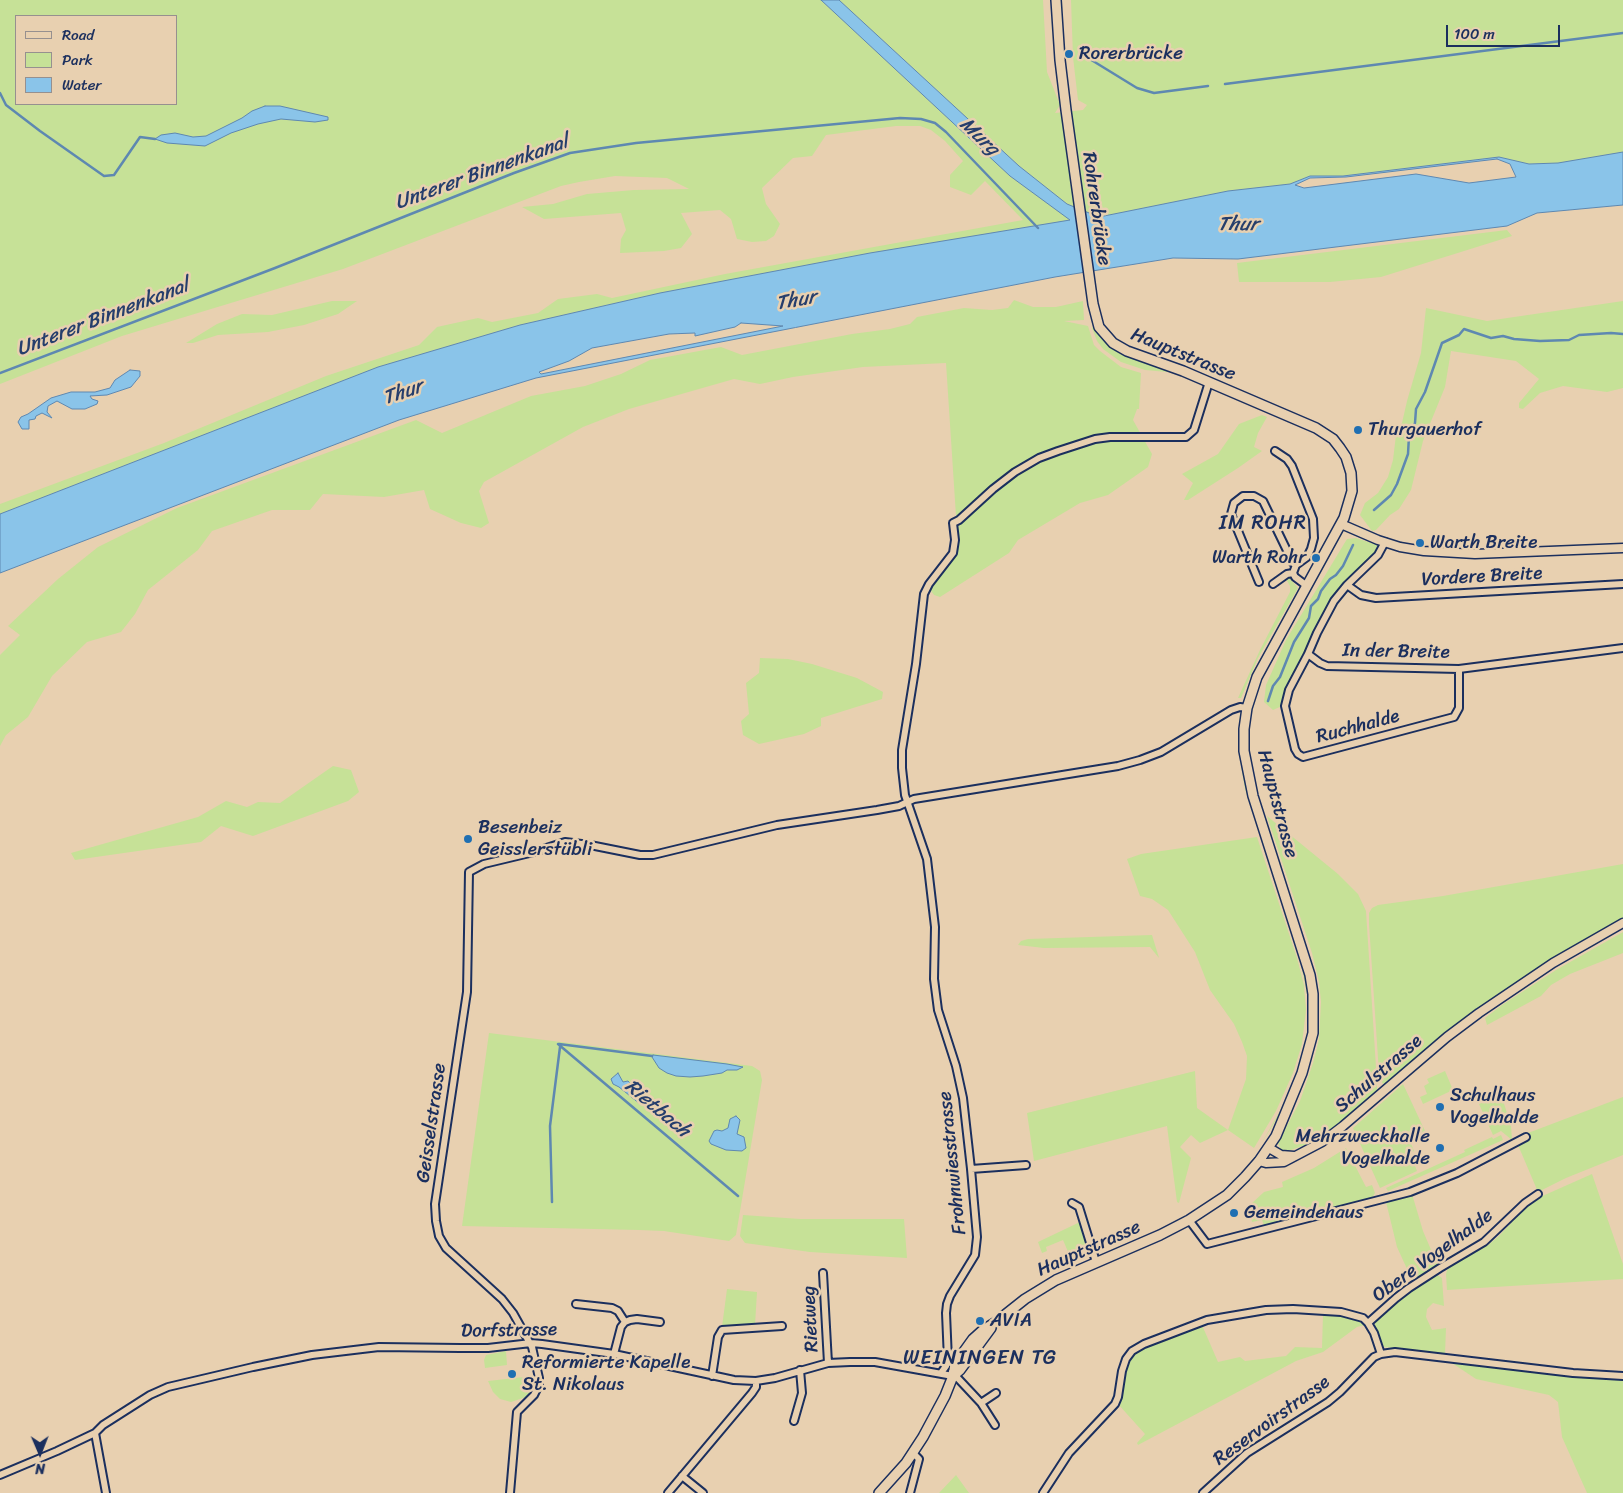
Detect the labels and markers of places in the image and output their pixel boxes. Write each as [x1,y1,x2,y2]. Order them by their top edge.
place label: Rorerbrücke [1079,43,1183,65]
marker: Rorerbrücke [1063,48,1075,60]
place label: Thurgauerhof [1368,419,1481,441]
marker: Thurgauerhof [1352,424,1364,436]
place label: Warth Breite [1430,532,1537,554]
marker: Warth Breite [1414,537,1426,549]
place label: Warth Rohr [1212,547,1306,569]
marker: Warth Rohr [1310,552,1322,564]
place label: Besenbeiz Geisslerstübli [478,817,592,861]
marker: Besenbeiz Geisslerstübli [462,833,474,845]
place label: Schulhaus Vogelhalde [1450,1085,1539,1129]
marker: Schulhaus Vogelhalde [1434,1101,1446,1113]
place label: Mehrzweckhalle Vogelhalde [1295,1126,1430,1170]
marker: Mehrzweckhalle Vogelhalde [1434,1142,1446,1154]
place label: Gemeindehaus [1244,1202,1364,1224]
marker: Gemeindehaus [1228,1207,1240,1219]
place label: AVIA [990,1310,1032,1332]
marker: AVIA [974,1315,986,1327]
place label: Reformierte Kapelle St. Nikolaus [522,1352,690,1396]
marker: Reformierte Kapelle St. Nikolaus [506,1368,518,1380]

